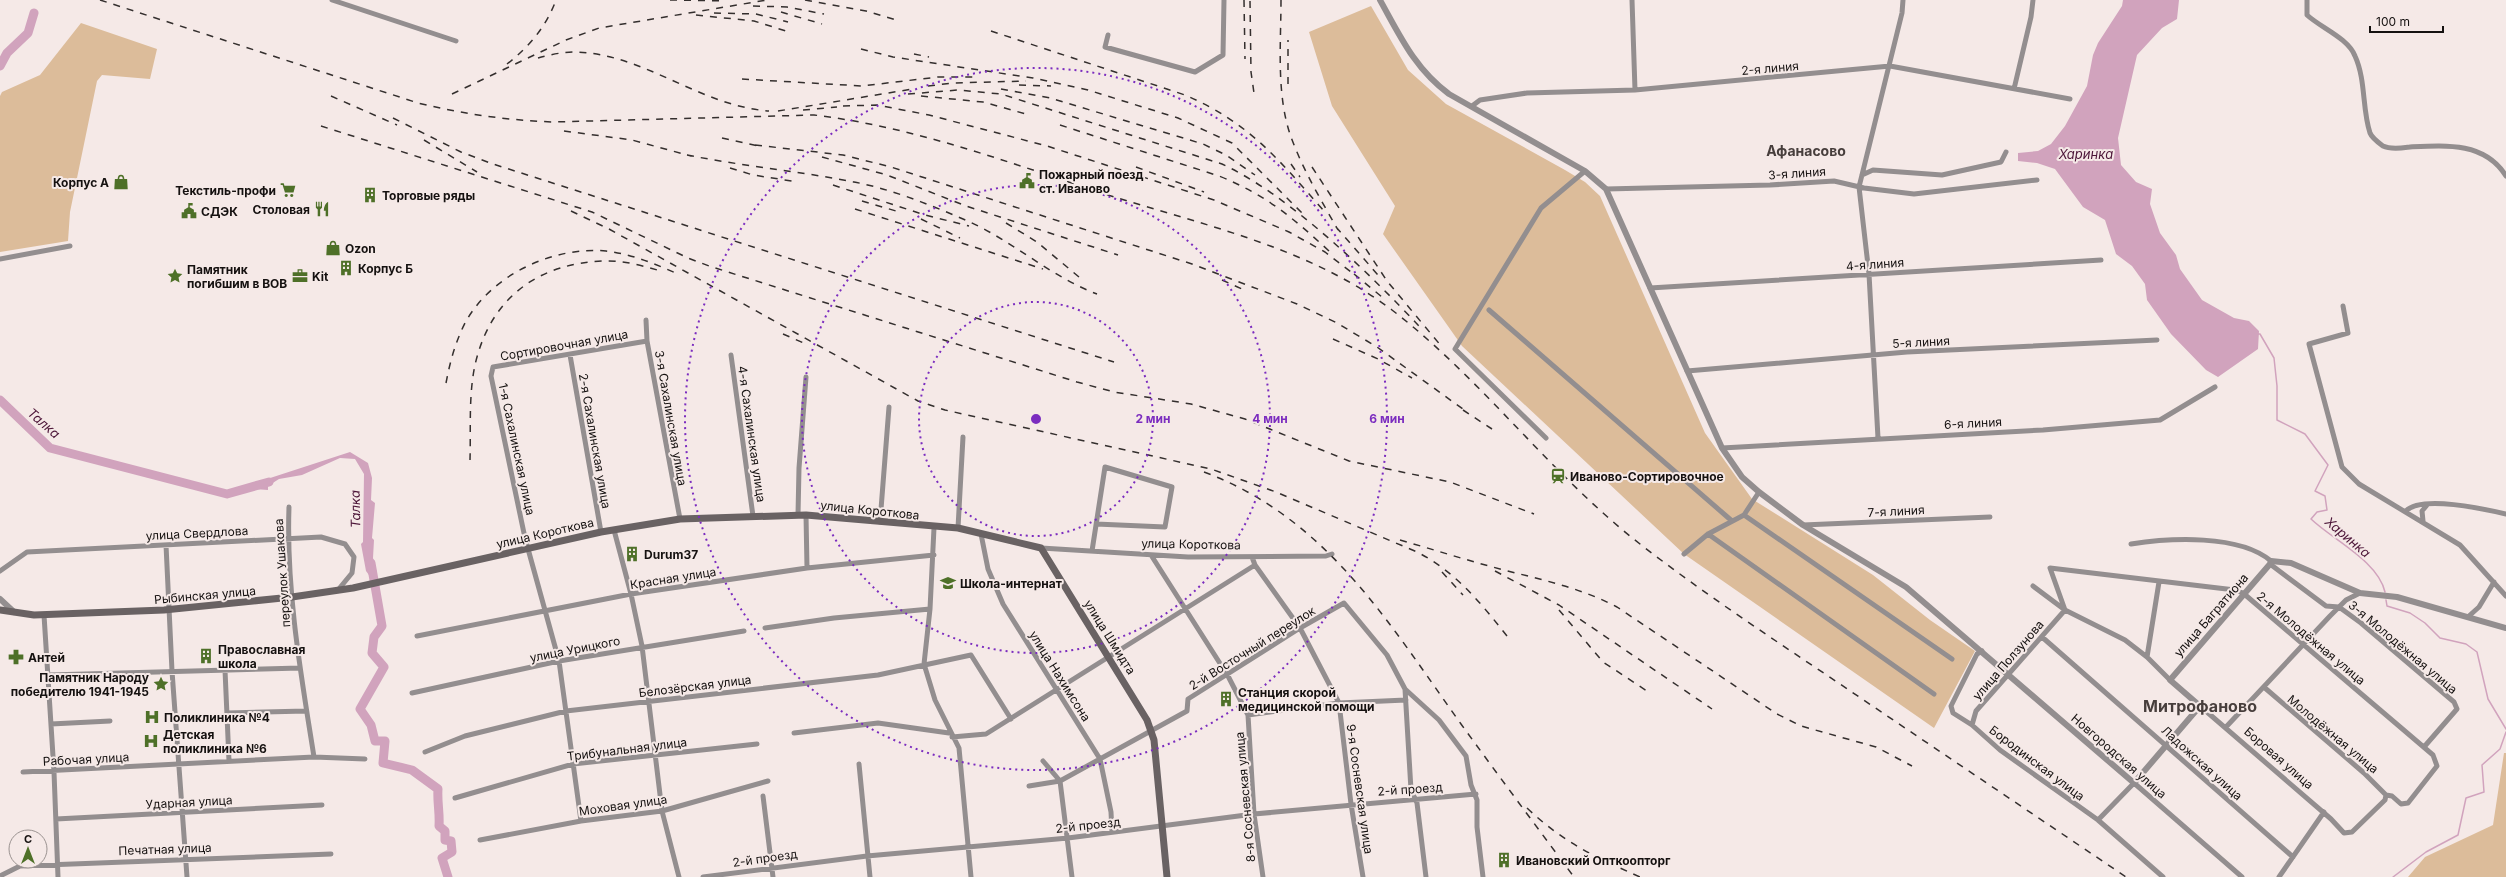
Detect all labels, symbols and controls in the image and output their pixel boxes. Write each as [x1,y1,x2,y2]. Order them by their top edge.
scale bar [2370,8,2443,34]
text: 100 m [2376,14,2410,29]
street label: 2-я линия [1741,58,1799,78]
district label: Афанасово [1766,142,1846,159]
water label: Харинка [2058,146,2113,162]
street label: 3-я линия [1768,164,1826,182]
place label: Пожарный поезд ст. Иваново [1039,167,1144,196]
public building icon: Пожарный поезд ст. Иваново [1018,172,1036,190]
shop icon: Корпус А [112,173,130,191]
place label: Корпус А [53,175,109,190]
supermarket icon: Текстиль-профи [279,181,297,199]
place label: Текстиль-профи [175,183,276,198]
building icon: Торговые ряды [361,186,379,204]
place label: Торговые ряды [382,188,475,203]
restaurant icon: Столовая [313,200,331,218]
public building icon: СДЭК [180,202,198,220]
place label: Столовая [253,202,310,217]
place label: СДЭК [201,204,238,219]
shop icon: Ozon [324,239,342,257]
place label: Ozon [345,241,376,256]
street label: 4-я линия [1845,254,1905,274]
building icon: Корпус Б [337,259,355,277]
place label: Корпус Б [358,261,413,276]
place label: Памятник погибшим в ВОВ [187,262,287,291]
place icon: Памятник погибшим в ВОВ [166,267,184,285]
office icon: Kit [291,267,309,285]
place label: Kit [312,269,329,284]
street label: Сортировочная улица [499,326,629,364]
street label: 5-я линия [1892,333,1950,351]
street label: 3-я Сахалинская улица [652,349,690,487]
street label: 4-я Сахалинская улица [735,365,769,503]
street label: 2-я Сахалинская улица [576,372,614,510]
street label: 1-я Сахалинская улица [496,382,538,516]
water label: Талка [24,405,64,442]
text: 2 мин [1135,411,1171,426]
text: 4 мин [1252,411,1288,426]
text: 6 мин [1369,411,1405,426]
centre of rings [1029,412,1043,426]
street label: 6-я линия [1944,414,2002,432]
station icon: Иваново-Сортировочное [1549,467,1567,485]
place label: Иваново-Сортировочное [1570,469,1724,484]
water label: Талка [347,490,363,528]
street label: улица Короткова [820,497,920,523]
street label: 7-я линия [1867,502,1925,520]
water label: Харинка [2321,513,2374,561]
street label: улица Короткова [495,514,595,552]
street label: переулок Ушакова [271,518,293,628]
street label: улица Свердлова [145,523,249,543]
street label: улица Короткова [1141,536,1241,552]
building icon: Durum37 [623,545,641,563]
place label: Durum37 [644,547,698,562]
street label: Красная улица [629,564,717,592]
street label: улица Багратиона [2171,570,2251,660]
school or university icon: Школа-интернат [939,574,957,592]
place label: Школа-интернат [960,576,1062,591]
street label: Рыбинская улица [154,583,256,607]
street label: 2-я Молодёжная улица [2254,588,2368,688]
street label: улица Шмидта [1081,597,1139,677]
street label: 3-я Молодёжная улица [2346,597,2460,697]
street label: 2-й Восточный переулок [1186,603,1318,693]
street label: улица Ползунова [1969,617,2047,703]
street label: улица Нахимсона [1026,628,1094,724]
street label: улица Урицкого [529,633,621,665]
place label: Православная школа [218,642,306,671]
building icon: Православная школа [197,647,215,665]
pharmacy icon: Антей [7,648,25,666]
place label: Антей [28,650,65,665]
place label: Памятник Народу победителю 1941-1945 [11,670,150,699]
street label: Белозёрская улица [638,672,752,700]
place icon: Памятник Народу победителю 1941-1945 [152,675,170,693]
place label: Станция скорой медицинской помощи [1238,685,1375,714]
building icon: Станция скорой медицинской помощи [1217,690,1235,708]
street label: Молодёжная улица [2284,692,2382,776]
district label: Митрофаново [2143,696,2257,716]
hospital icon: Поликлиника №4 [143,708,161,726]
place label: Поликлиника №4 [164,710,270,725]
street label: Новгородская улица [2068,711,2170,801]
street label: Бородинская улица [1986,722,2088,804]
street label: 9-я Сосневская улица [1343,723,1377,855]
street label: Ладожская улица [2158,723,2246,803]
street label: Боровая улица [2241,724,2317,792]
place label: Детская поликлиника №6 [163,727,267,756]
street label: 8-я Сосневская улица [1232,731,1258,863]
hospital icon: Детская поликлиника №6 [142,732,160,750]
street label: Трибунальная улица [566,734,688,764]
street label: Рабочая улица [42,749,130,769]
street label: 2-й проезд [1377,779,1444,799]
street label: Моховая улица [578,791,668,819]
street label: Ударная улица [145,792,233,812]
street label: 2-й проезд [1055,814,1122,836]
north arrow [8,829,48,869]
text: С [24,832,32,846]
street label: Печатная улица [118,840,212,858]
street label: 2-й проезд [732,846,799,870]
building icon: Ивановский Опткоопторг [1495,851,1513,869]
place label: Ивановский Опткоопторг [1516,853,1671,868]

